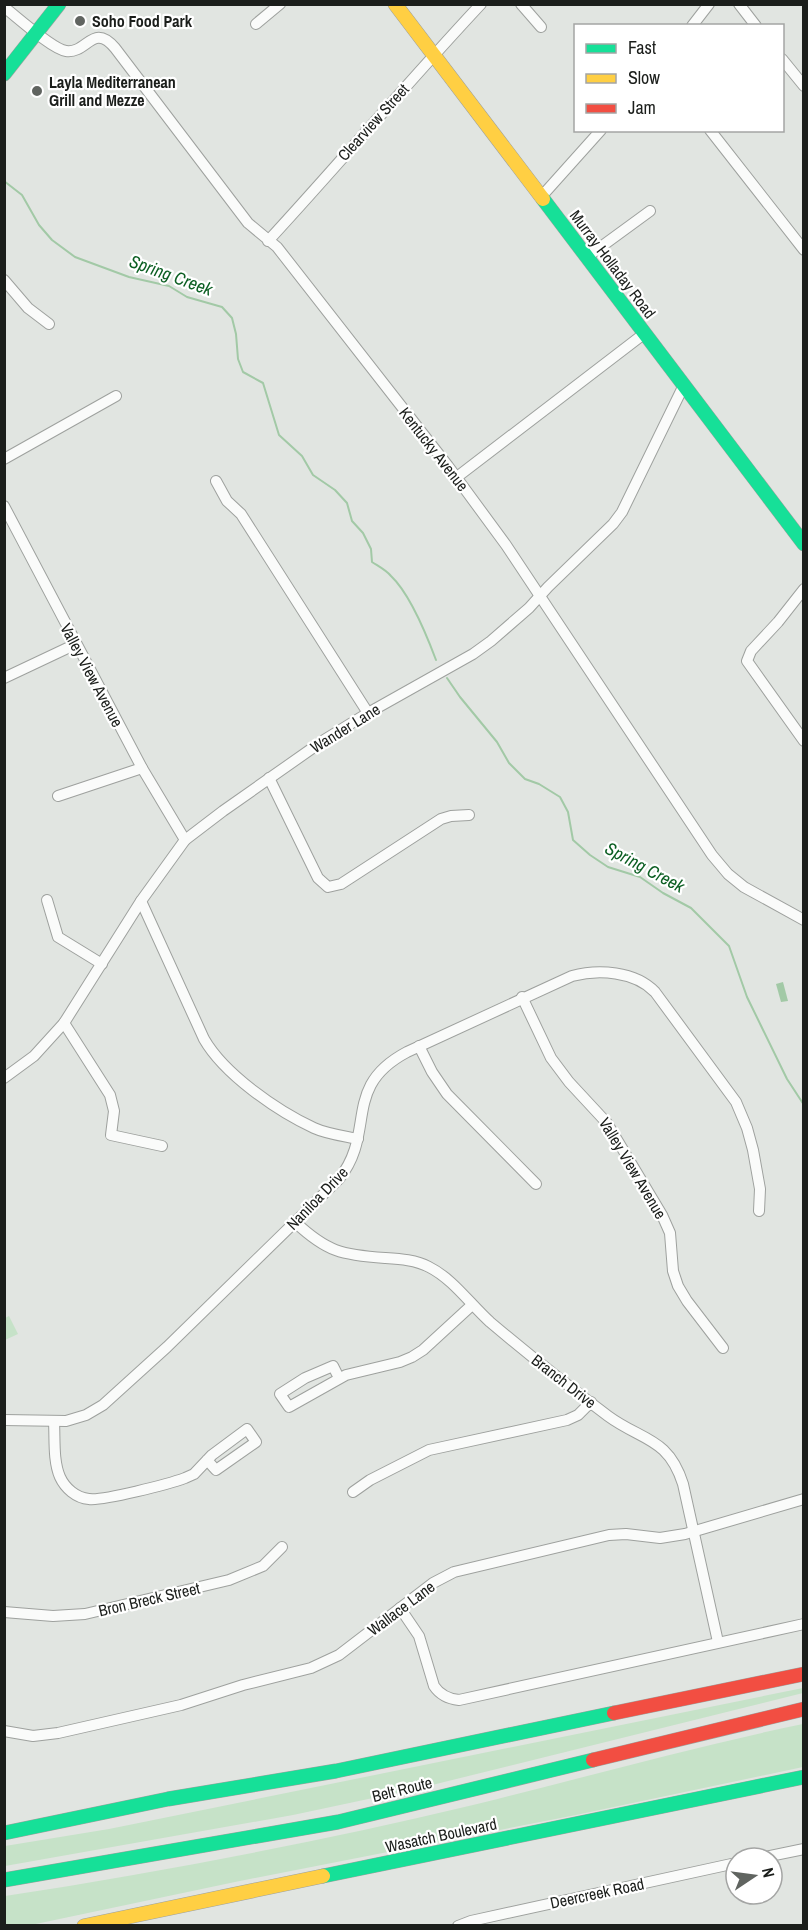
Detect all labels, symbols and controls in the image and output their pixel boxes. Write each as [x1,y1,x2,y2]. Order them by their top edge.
place label: Soho Food Park [92,10,193,32]
marker: Soho Food Park [73,14,87,28]
legend [574,24,784,132]
text: Fast [628,35,656,60]
text: Slow [628,65,660,90]
place label: Layla Mediterranean Grill and Mezze [49,71,176,111]
street label: Clearview Street [332,78,414,165]
marker: Layla Mediterranean Grill and Mezze [30,84,44,98]
text: Jam [628,95,656,120]
street label: Murray Holladay Road [565,205,661,323]
water label: Spring Creek [126,248,217,302]
street label: Kentucky Avenue [394,402,474,496]
street label: Valley View Avenue [55,619,129,731]
street label: Wander Lane [306,698,384,758]
water label: Spring Creek [601,836,690,899]
street label: Valley View Avenue [594,1113,672,1223]
street label: Naniloa Drive [281,1162,353,1234]
street label: Branch Drive [527,1349,601,1413]
street label: Wallace Lane [363,1575,439,1641]
street label: Bron Breck Street [96,1577,202,1621]
street label: Belt Route [370,1771,434,1807]
street label: Wasatch Boulevard [383,1812,499,1858]
north arrow [724,1846,784,1906]
text: N [757,1866,780,1880]
street label: Deercreek Road [548,1872,646,1914]

